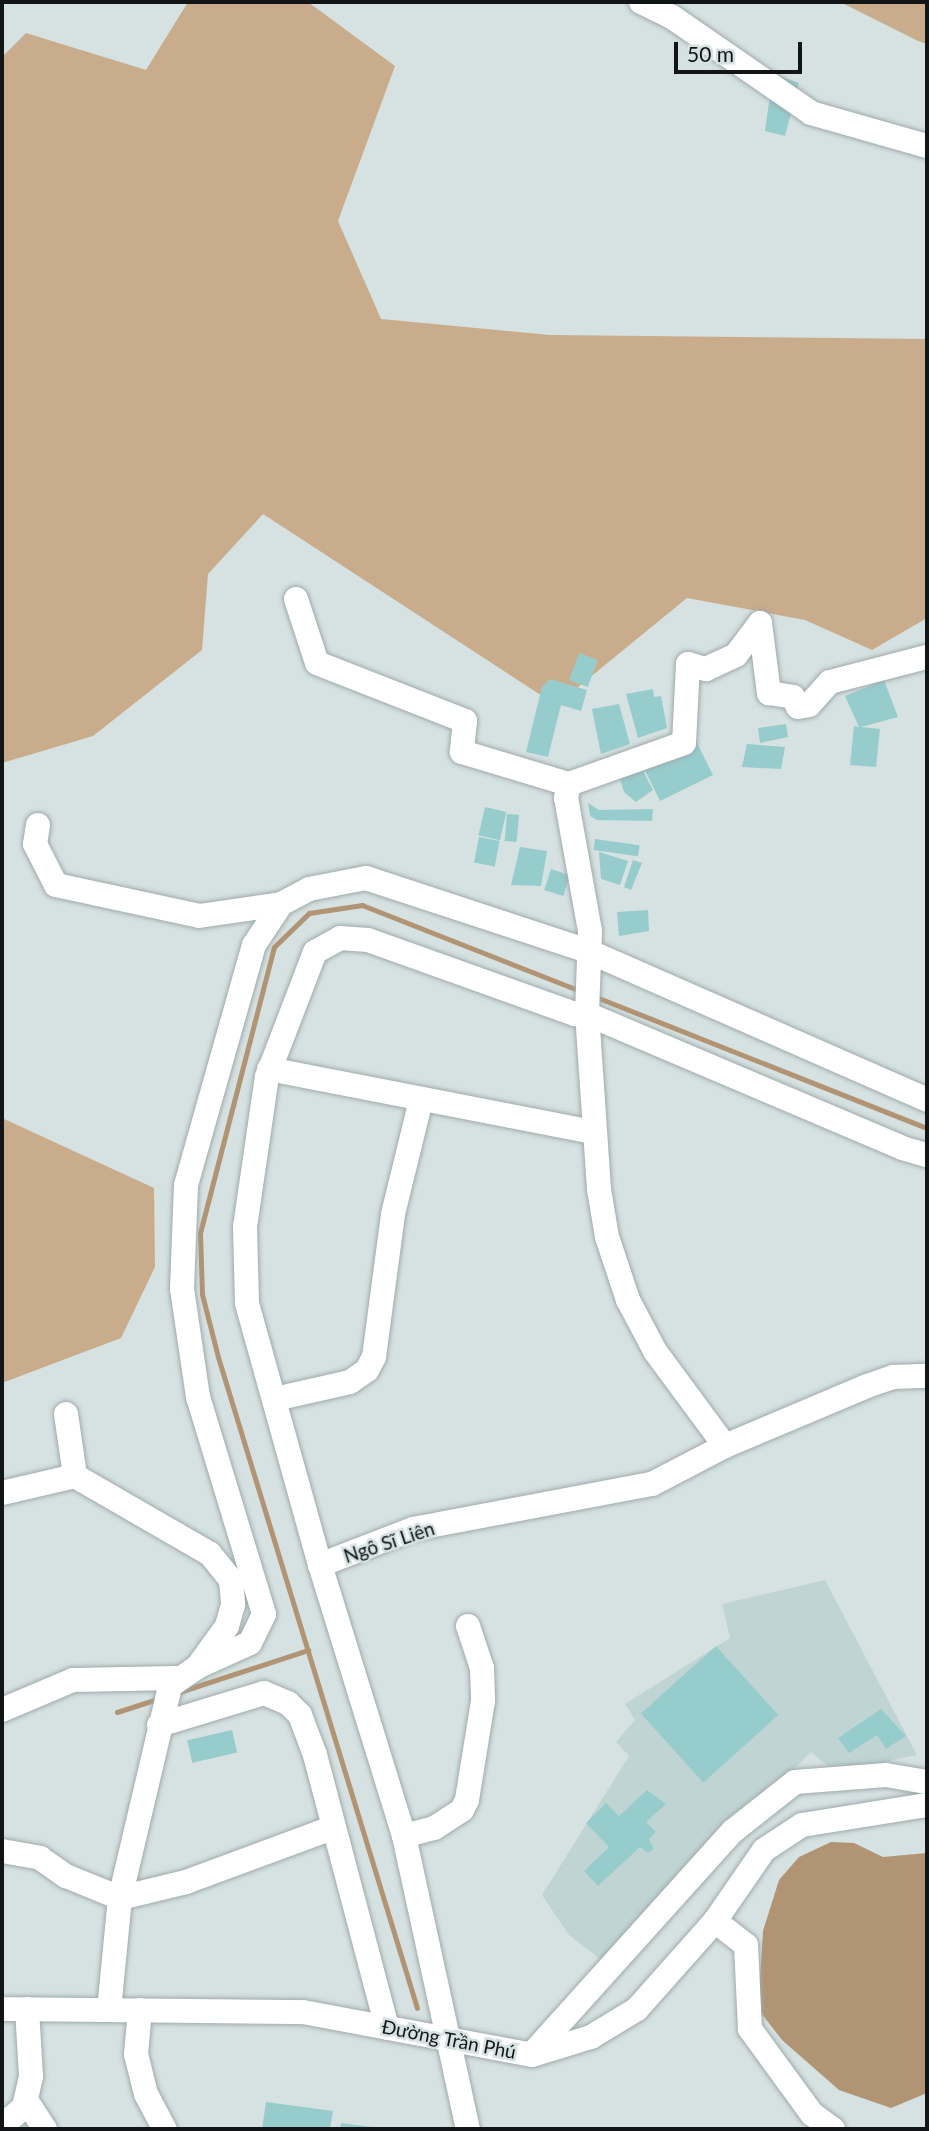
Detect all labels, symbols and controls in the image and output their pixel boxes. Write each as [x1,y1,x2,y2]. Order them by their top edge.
scale bar [677,28,805,72]
text: 50 m [687,41,734,66]
street label: Ngô Sĩ Liên [341,1517,437,1567]
street label: Đường Trần Phú [380,2015,518,2063]

